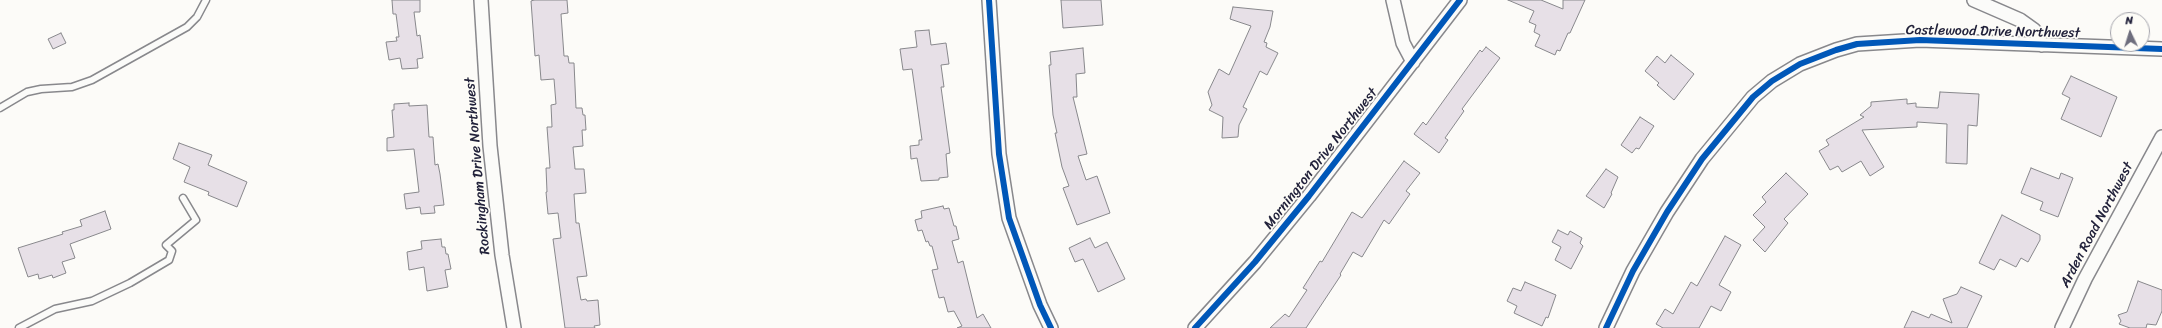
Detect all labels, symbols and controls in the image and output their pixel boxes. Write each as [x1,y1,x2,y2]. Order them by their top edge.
text: N [2125,11,2134,30]
north arrow [2110,12,2150,52]
street label: Castlewood Drive Northwest [1906,22,2080,42]
street label: Rockingham Drive Northwest [462,77,494,255]
street label: Mornington Drive Northwest [1261,85,1381,233]
street label: Arden Road Northwest [2057,160,2137,290]

